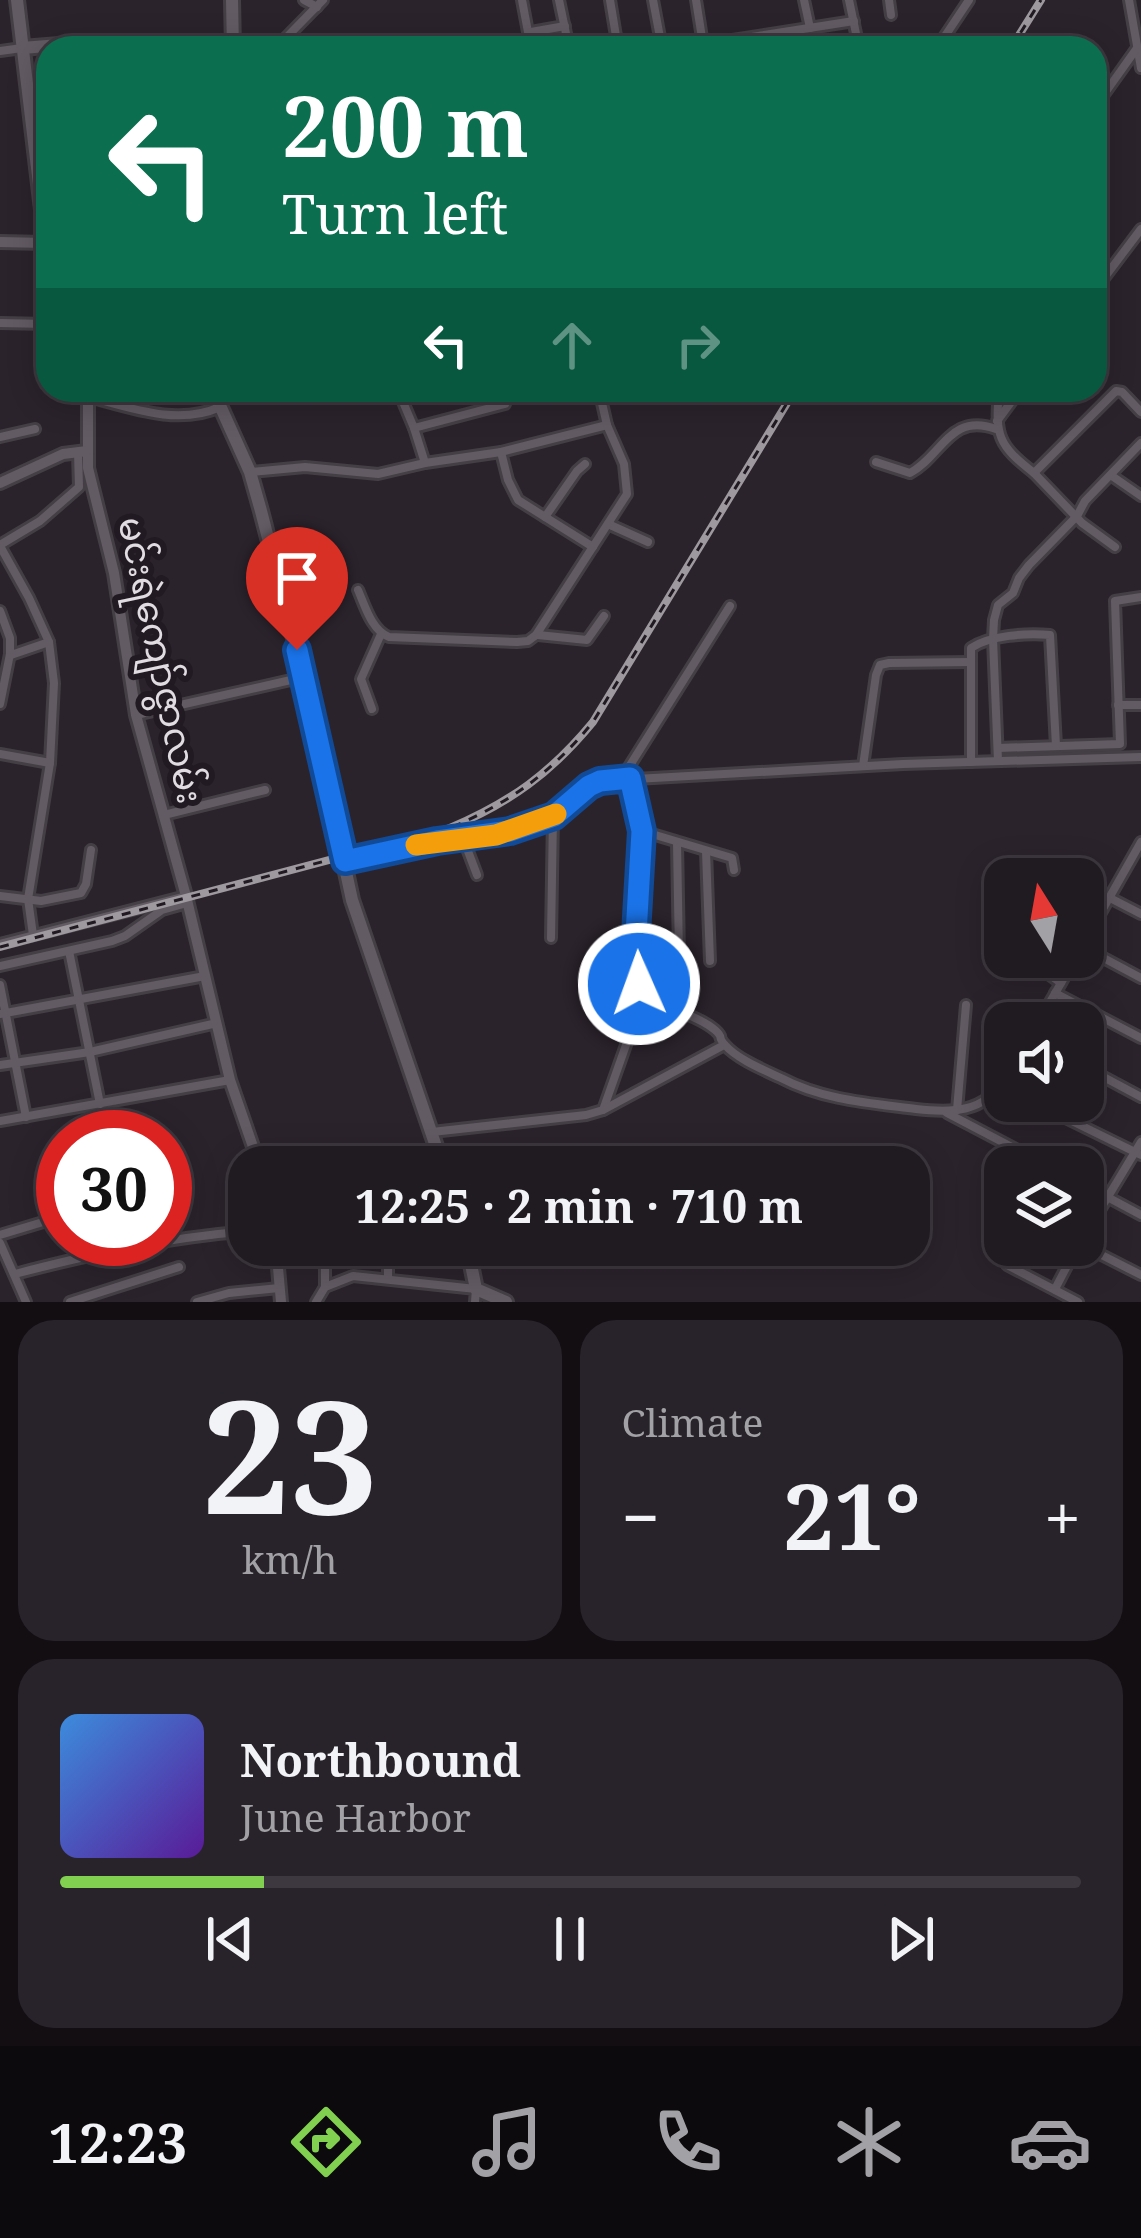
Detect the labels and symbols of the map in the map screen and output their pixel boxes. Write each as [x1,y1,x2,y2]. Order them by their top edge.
street label: မင်းရဲကျော်ဇွာလမ်း [101,512,216,809]
pin [246,527,348,650]
north arrow [984,858,1104,978]
position arrow [576,921,702,1047]
speed limit sign: 30 [36,1110,192,1266]

